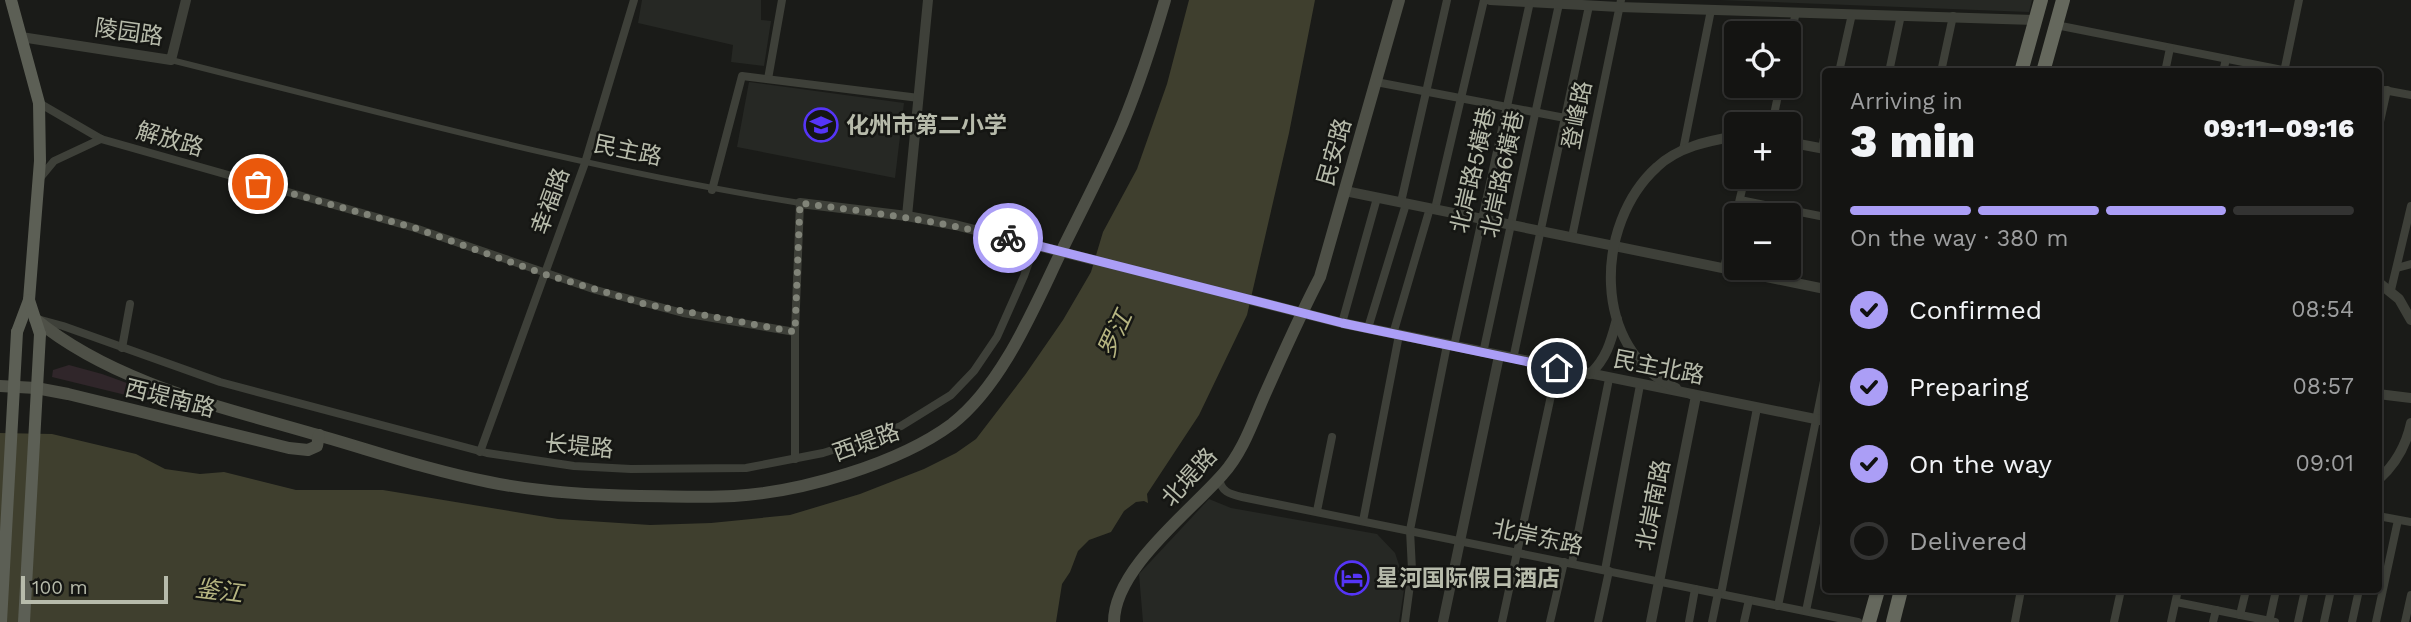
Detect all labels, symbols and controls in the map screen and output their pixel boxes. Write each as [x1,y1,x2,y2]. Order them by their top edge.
street label: 陵园路 [93,14,165,51]
map controls [1724,21,1801,280]
button: locate [1724,21,1801,98]
street label: 登峰路 [1558,79,1597,152]
text: Arriving in [1850,88,1963,115]
street label: 北岸路5橫巷 [1446,105,1501,236]
school or university icon: 化州市第二小学 [802,106,840,144]
street label: 北岸路6橫巷 [1476,108,1529,240]
place label: 化州市第二小学 [846,112,1007,139]
button: + [1724,112,1801,189]
text: 09:11–09:16 [2203,113,2354,143]
text: 3 min [1850,114,1975,168]
street label: 民安路 [1312,115,1357,189]
street label: 解放路 [133,117,207,162]
street label: 民主路 [591,130,664,171]
pin [228,154,288,214]
street label: 幸福路 [526,164,575,238]
icon: bag [239,165,277,203]
courier [973,203,1043,273]
button: − [1724,203,1801,280]
icon: bike [989,219,1027,257]
text: On the way · 380 m [1850,225,2068,252]
icon: check [1850,291,1888,329]
text: Confirmed [1909,295,2042,325]
text: 08:54 [2291,296,2354,323]
water label: 罗江 [1092,304,1139,362]
pin [1527,338,1587,398]
street label: 民主北路 [1611,345,1707,390]
icon: home [1538,349,1576,387]
icon: check [1850,368,1888,406]
text: Preparing [1909,372,2029,402]
text: 08:57 [2292,373,2354,400]
street label: 西堤南路 [122,374,218,423]
street label: 西堤路 [829,418,903,467]
street label: 长堤路 [543,430,615,463]
street label: 北堤路 [1156,443,1222,512]
icon: check [1850,445,1888,483]
text: On the way [1909,449,2052,479]
text: 09:01 [2295,450,2354,477]
street label: 北岸南路 [1631,457,1676,553]
street label: 北岸东路 [1490,515,1586,560]
text: Delivered [1909,526,2028,556]
hotel icon: 星河国际假日酒店 [1333,559,1371,597]
place label: 星河国际假日酒店 [1376,565,1560,592]
scale bar [21,573,168,605]
water label: 鉴江 [193,574,248,608]
text: 100 m [32,576,88,599]

